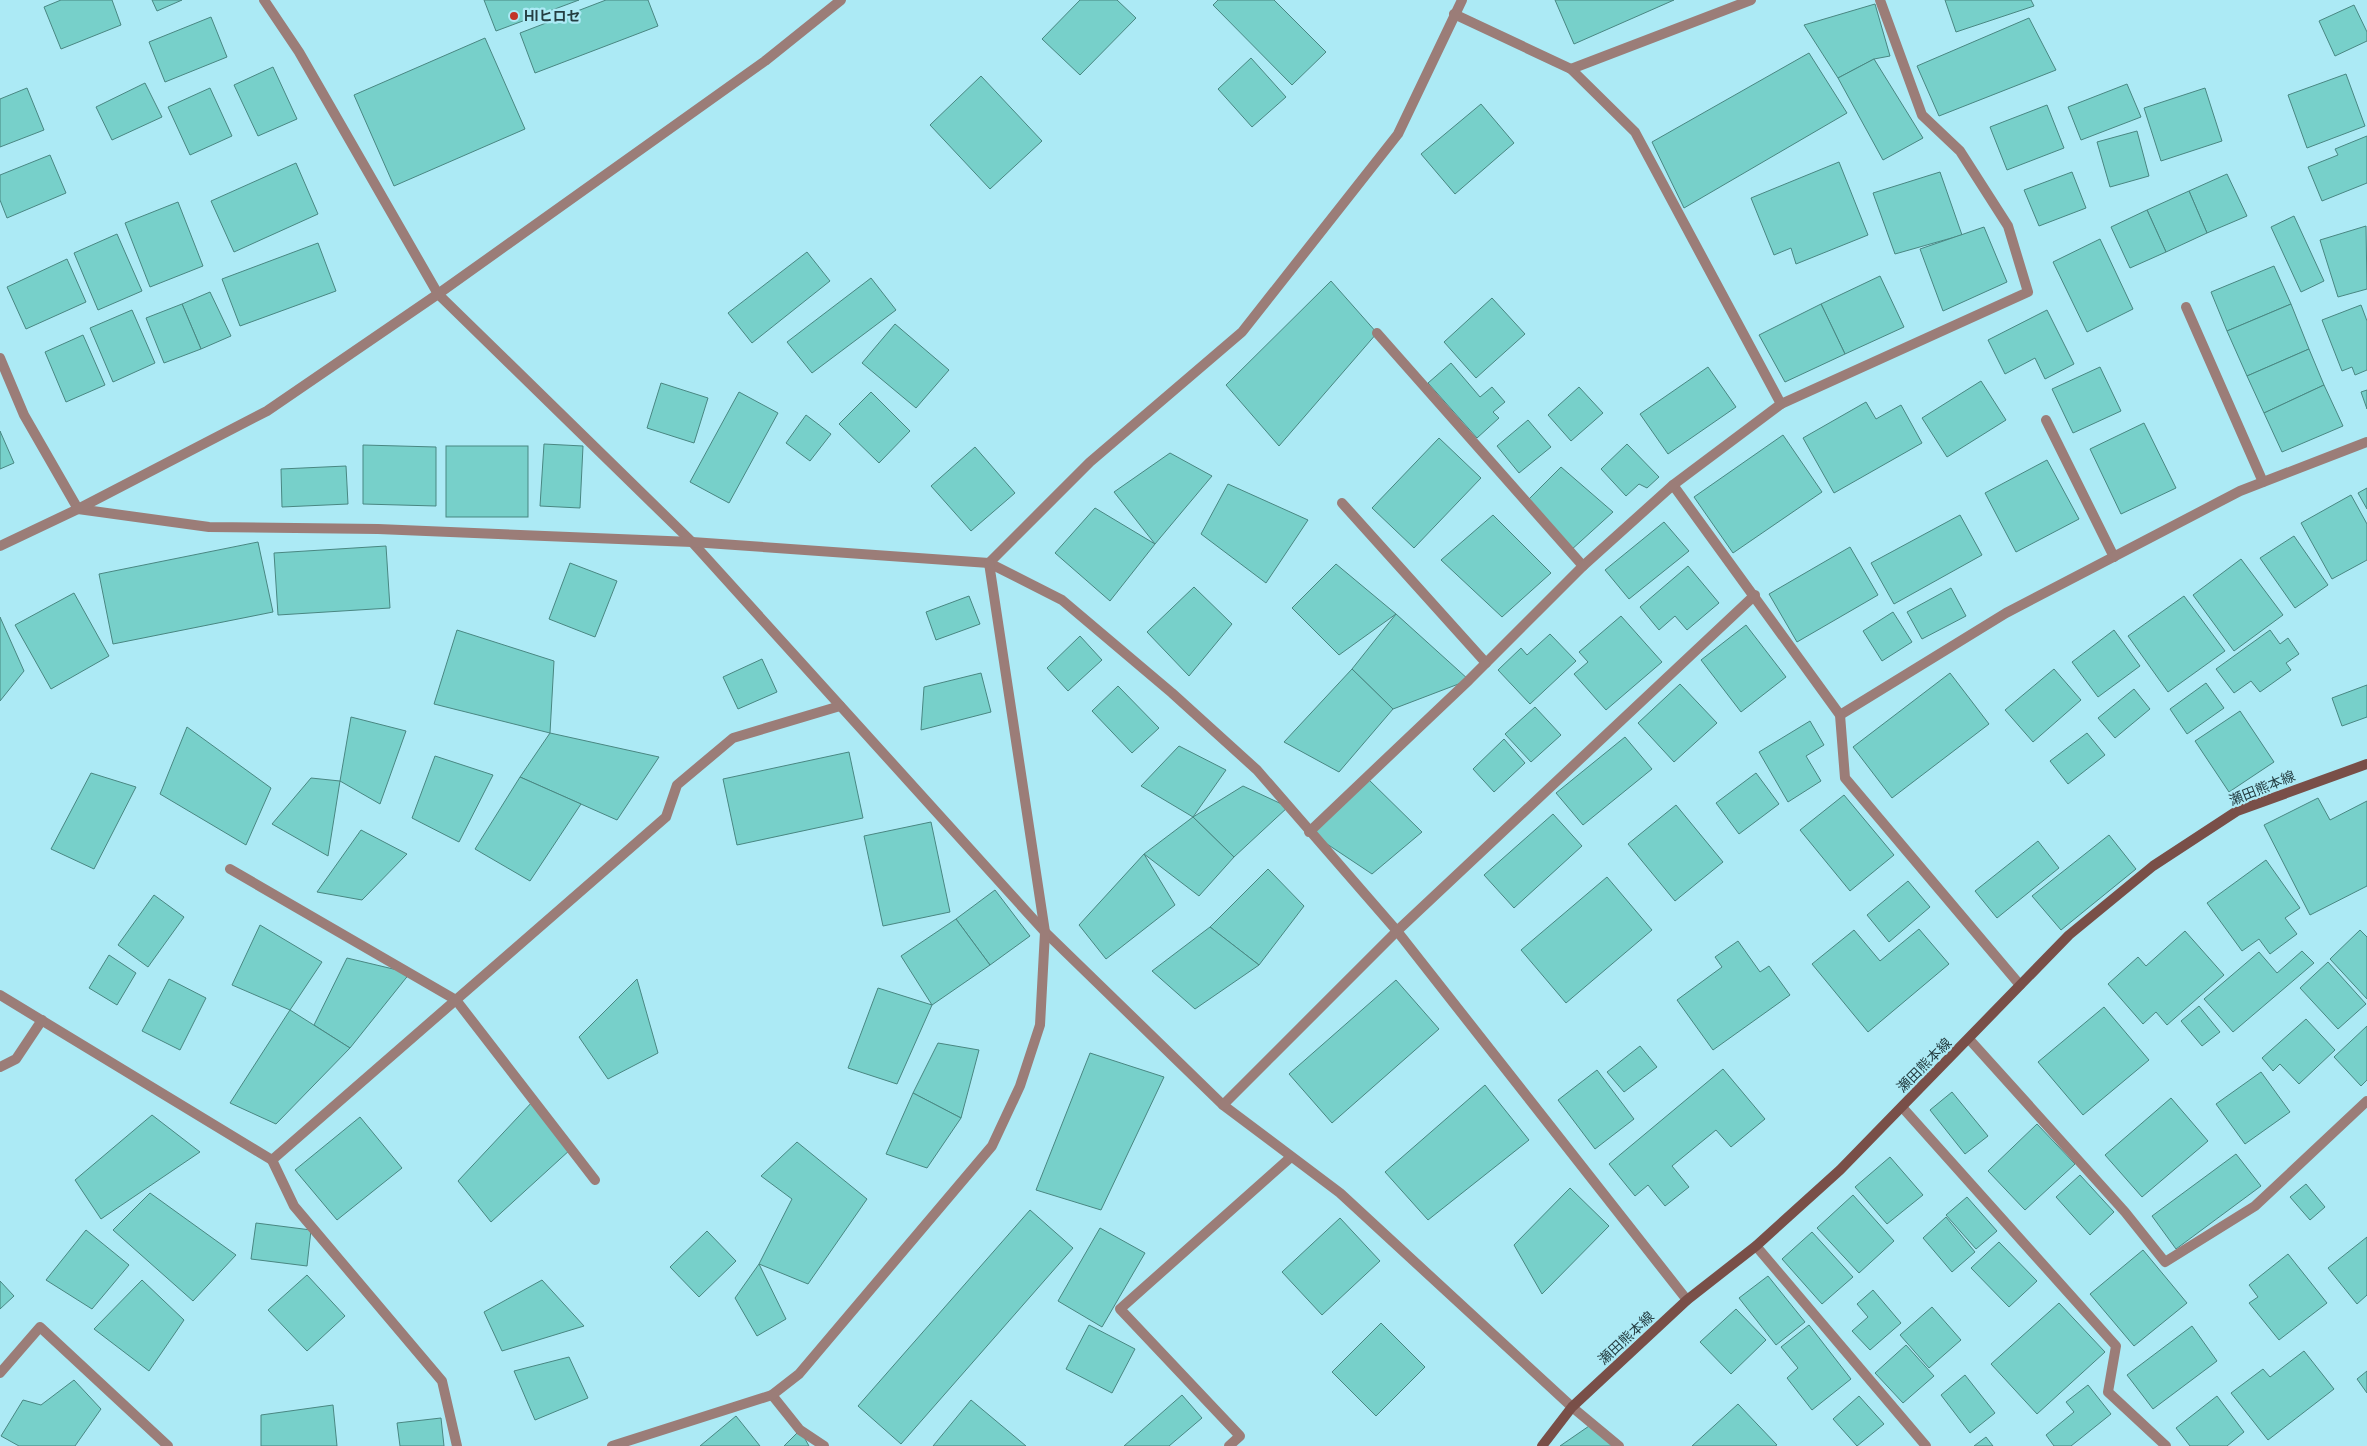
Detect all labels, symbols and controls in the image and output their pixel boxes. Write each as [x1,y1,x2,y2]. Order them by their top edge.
place label: HIヒロセ [524,8,580,24]
marker: HIヒロセ [508,10,520,22]
street label: 瀬田熊本線 [2227,767,2297,809]
street label: 瀬田熊本線 [1894,1035,1954,1095]
street label: 瀬田熊本線 [1595,1308,1657,1368]

